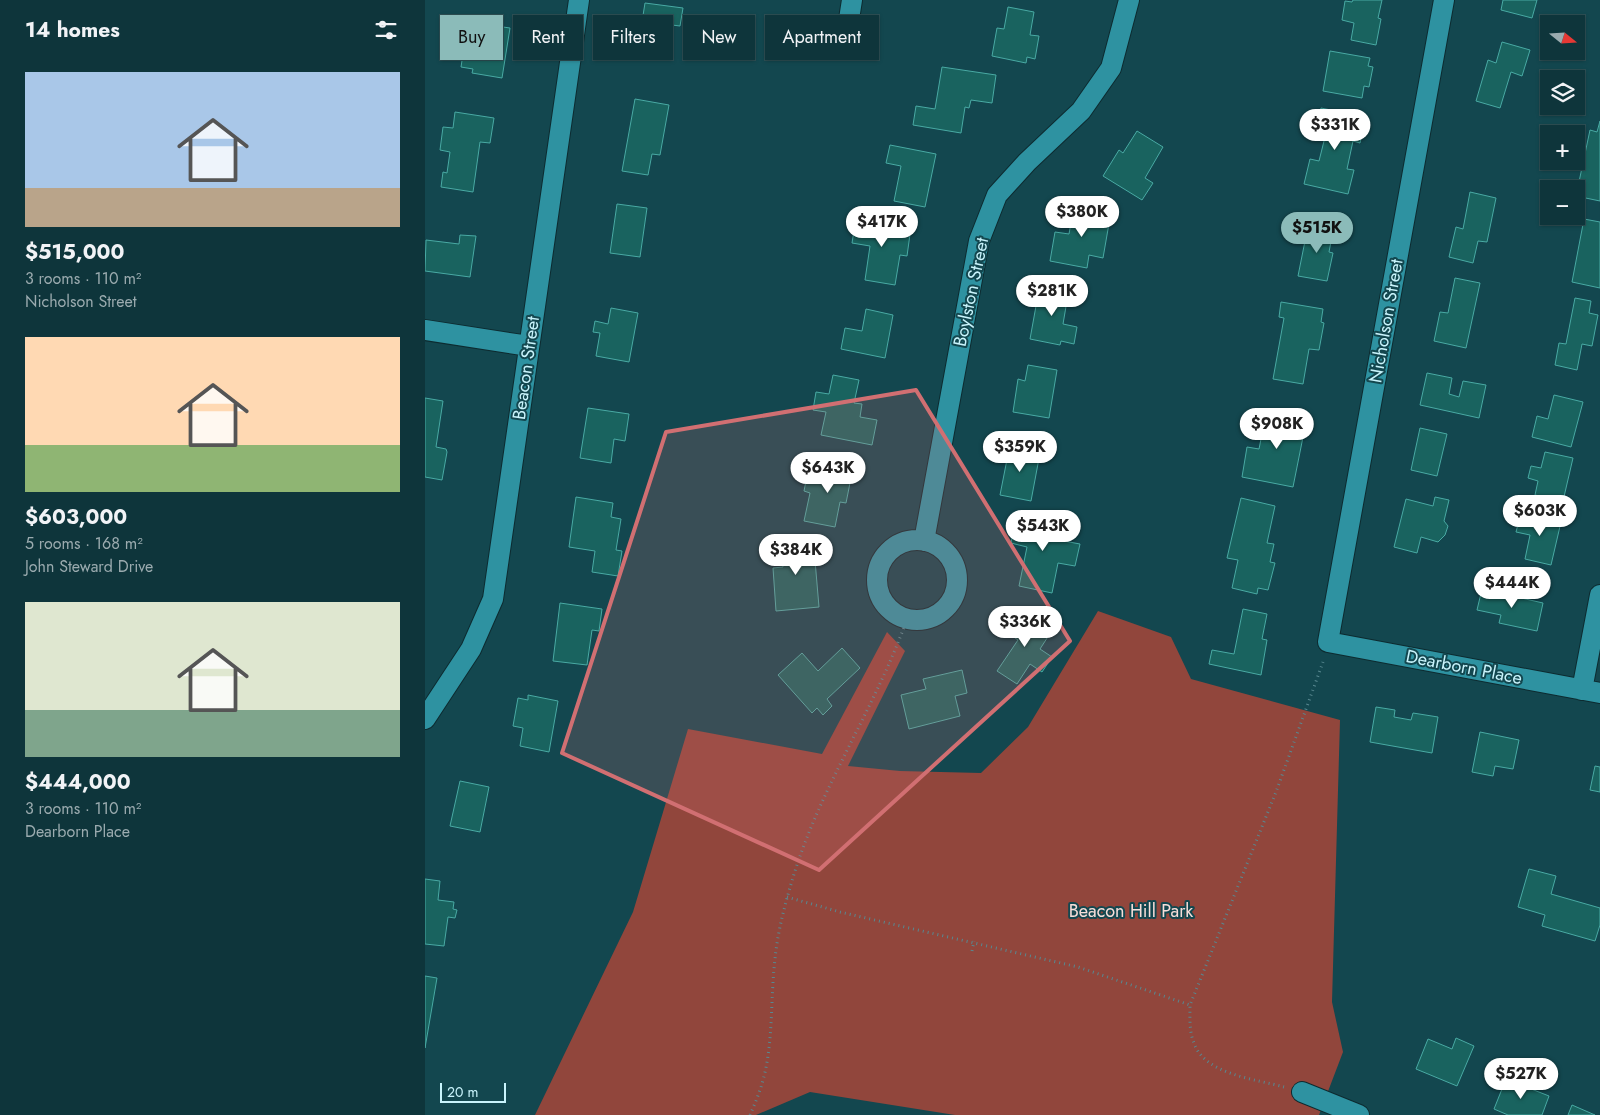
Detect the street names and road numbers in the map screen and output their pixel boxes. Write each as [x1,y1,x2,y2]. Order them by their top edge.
street label: Boylston Street [947,234,995,349]
street label: Nicholson Street [1362,256,1410,385]
street label: Beacon Street [506,314,546,421]
street label: Dearborn Place [1404,643,1524,691]

